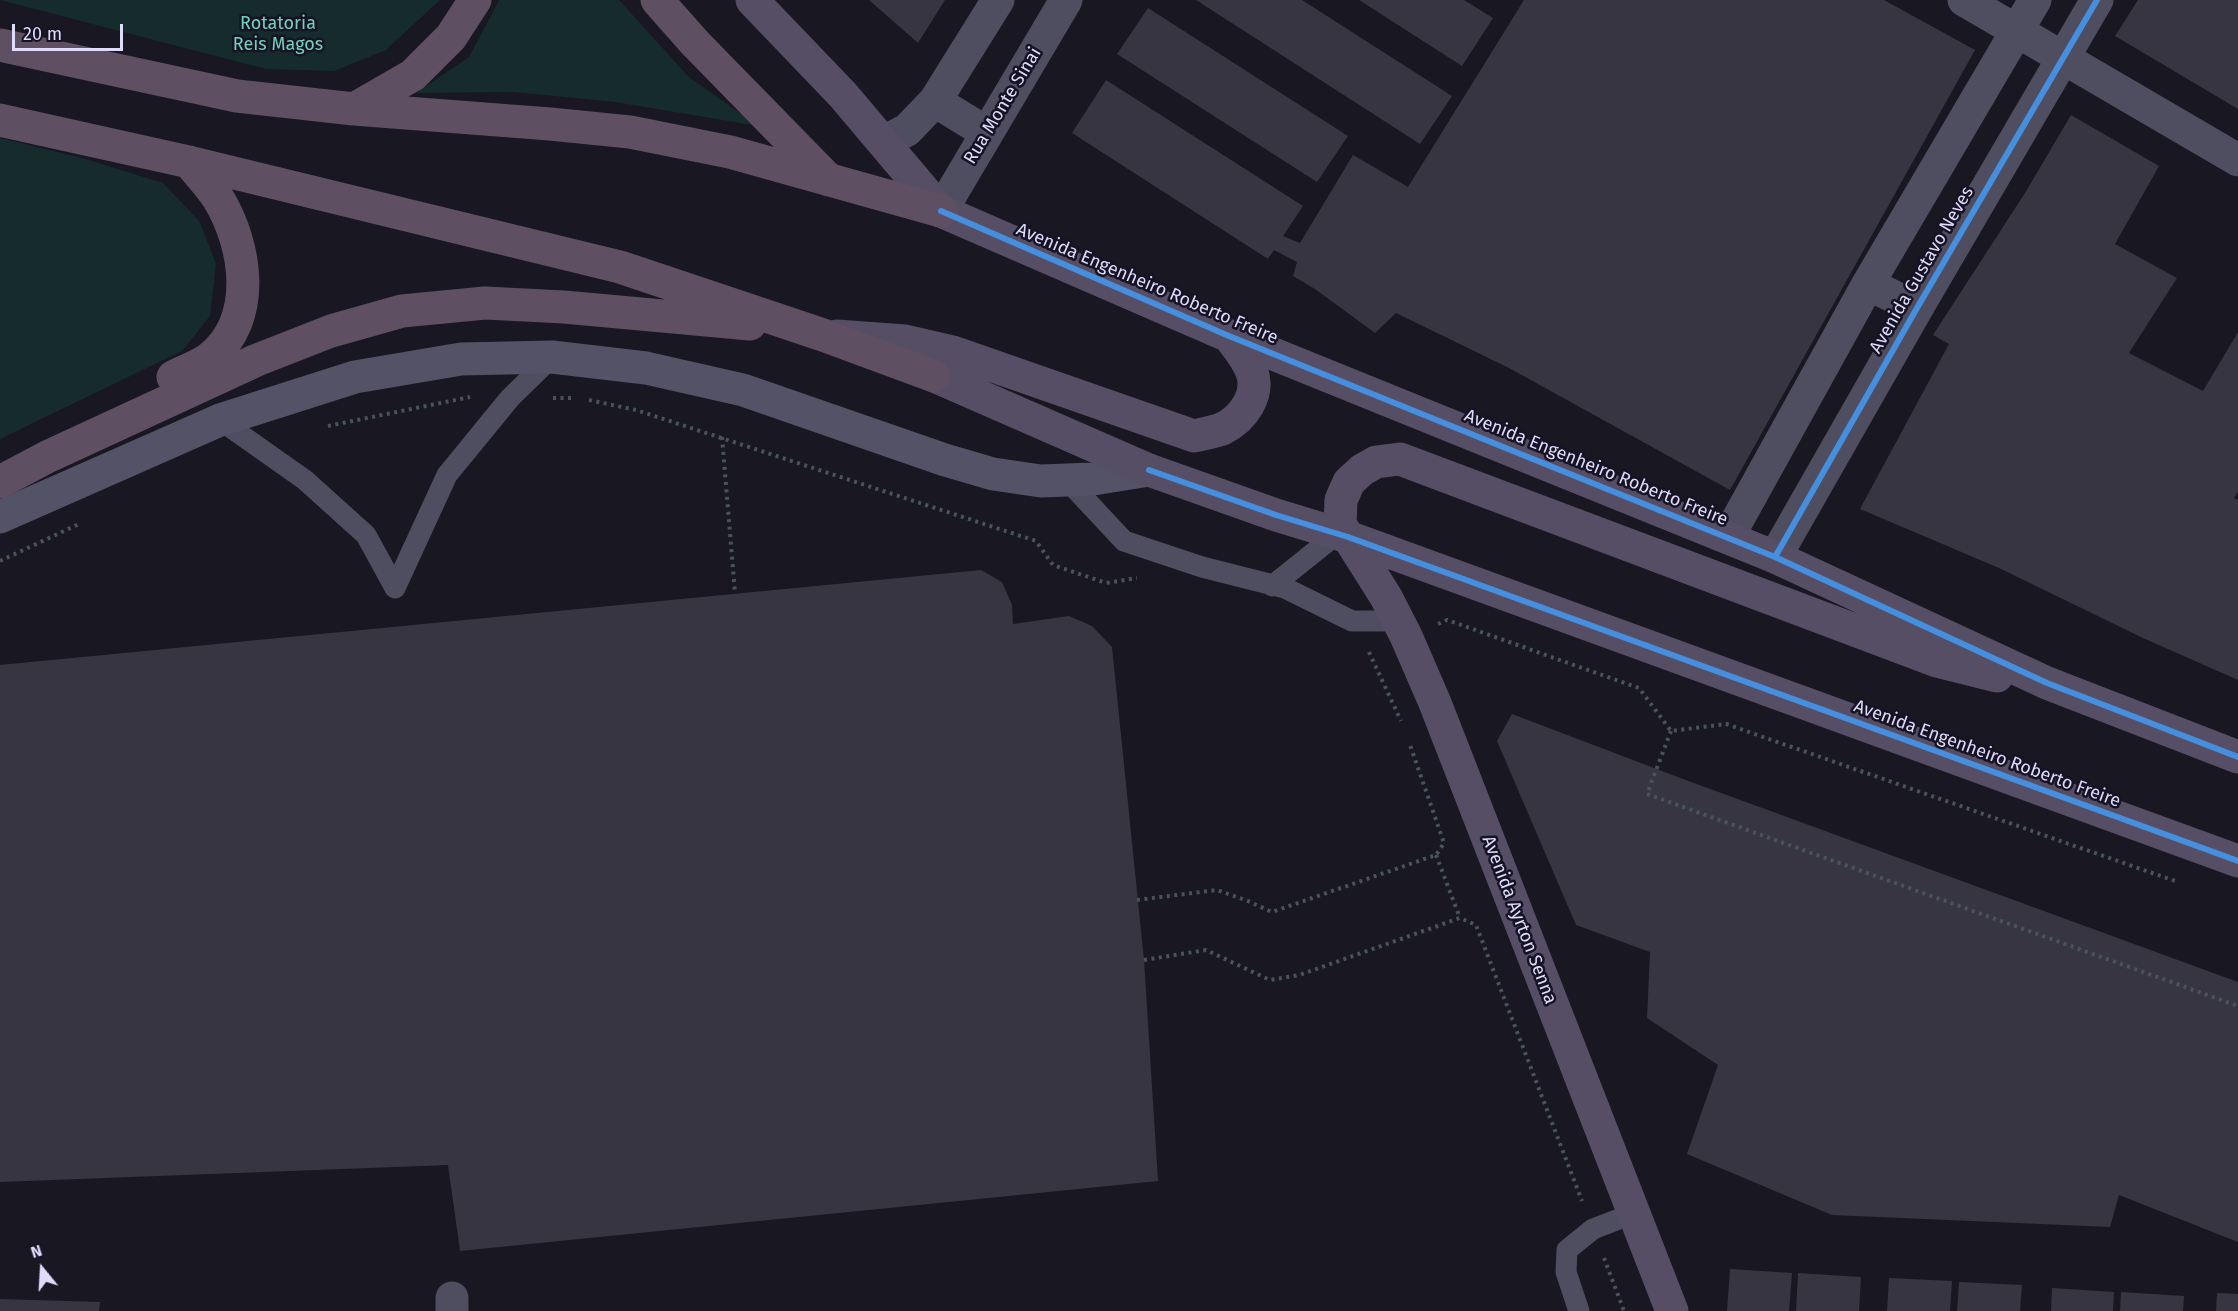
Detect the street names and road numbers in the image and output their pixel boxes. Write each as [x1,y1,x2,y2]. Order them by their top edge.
street label: Rua Monte Sinai [960,44,1046,168]
street label: Avenida Gustavo Neves [1865,183,1979,357]
street label: Avenida Engenheiro Roberto Freire [1013,219,1281,349]
street label: Avenida Engenheiro Roberto Freire [1461,405,1731,531]
street label: Avenida Engenheiro Roberto Freire [1851,696,2123,812]
street label: Avenida Ayrton Senna [1477,833,1561,1007]

